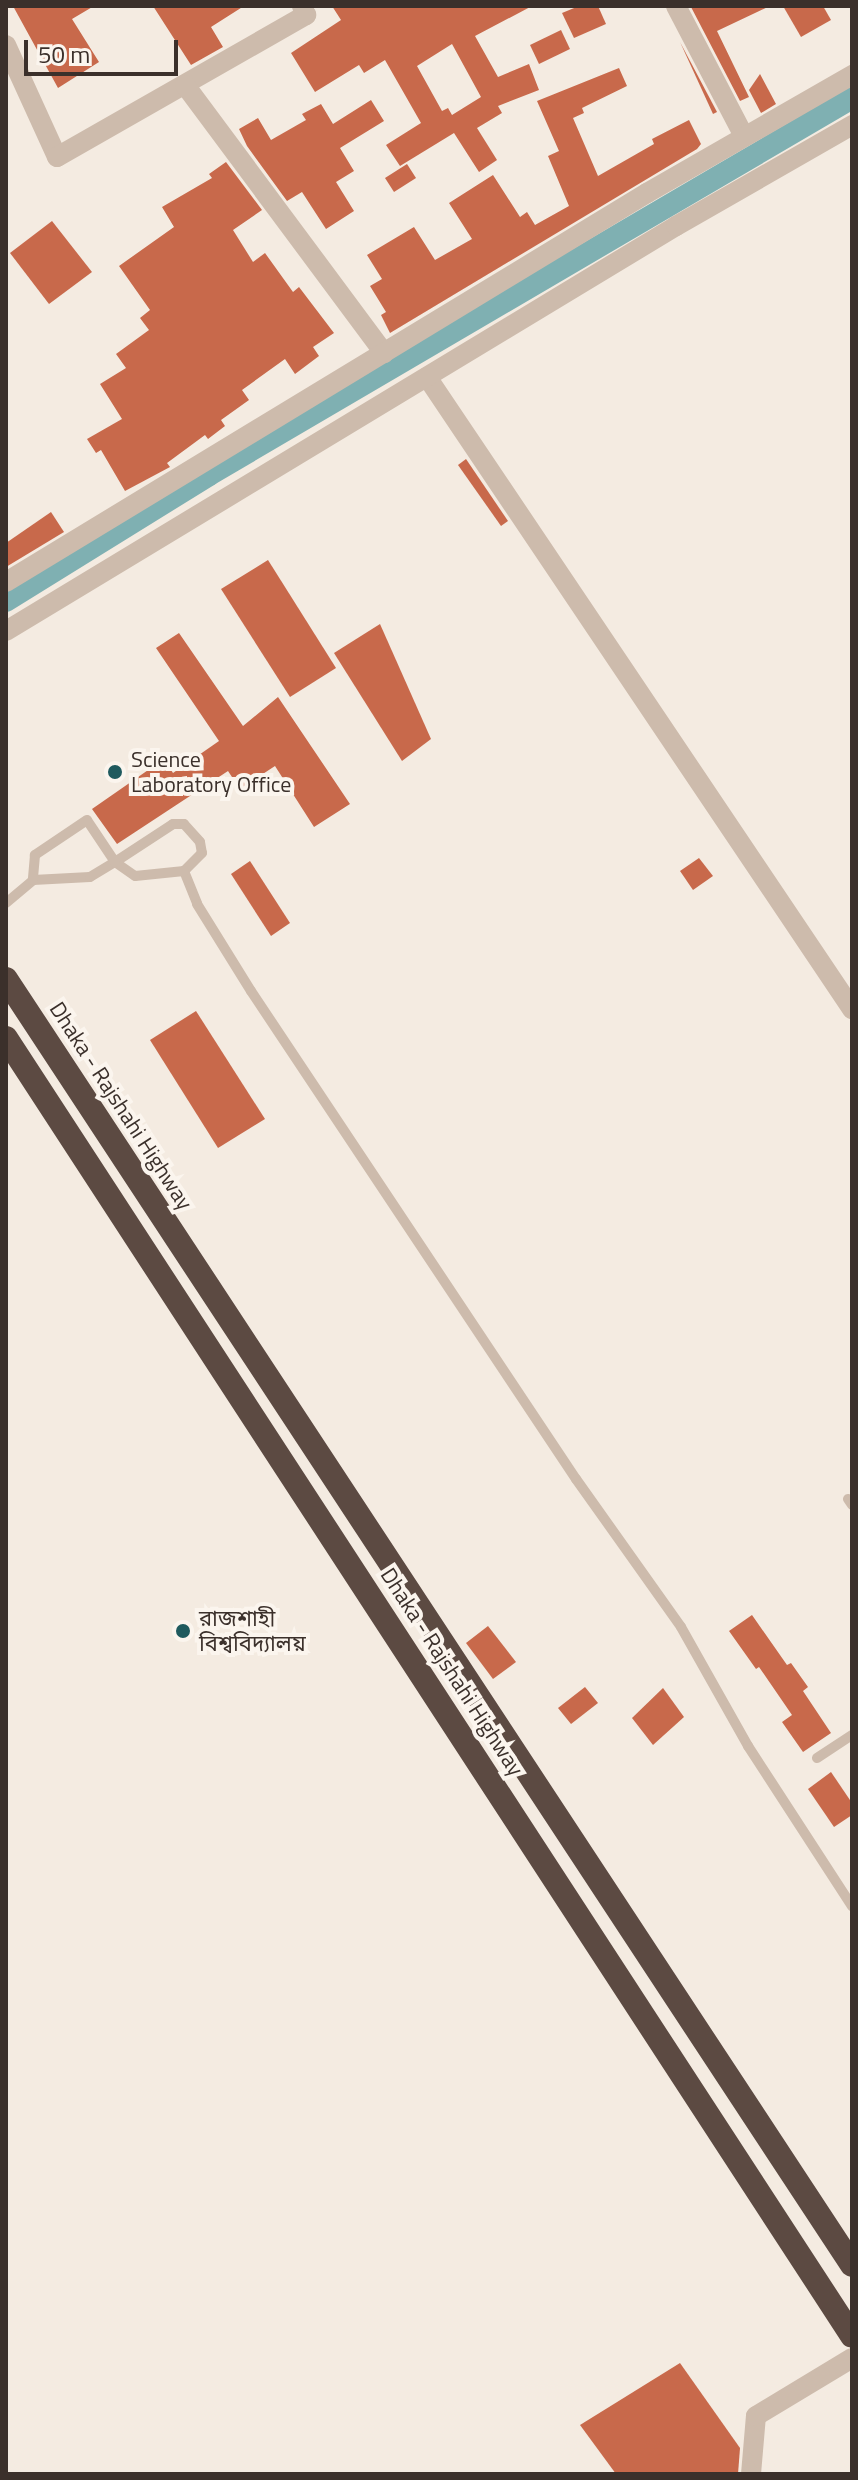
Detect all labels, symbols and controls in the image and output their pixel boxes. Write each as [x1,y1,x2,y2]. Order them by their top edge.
scale bar [28,24,182,74]
text: 50 m [38,36,90,72]
place label: Science Laboratory Office [131,746,291,798]
marker: Science Laboratory Office [106,763,124,781]
street label: Dhaka - Rajshahi Highway [44,997,198,1215]
street label: Dhaka - Rajshahi Highway [375,1563,529,1781]
place label: রাজশাহী বিশ্ববিদ্যালয় [199,1605,306,1656]
marker: রাজশাহী বিশ্ববিদ্যালয় [174,1622,192,1640]

